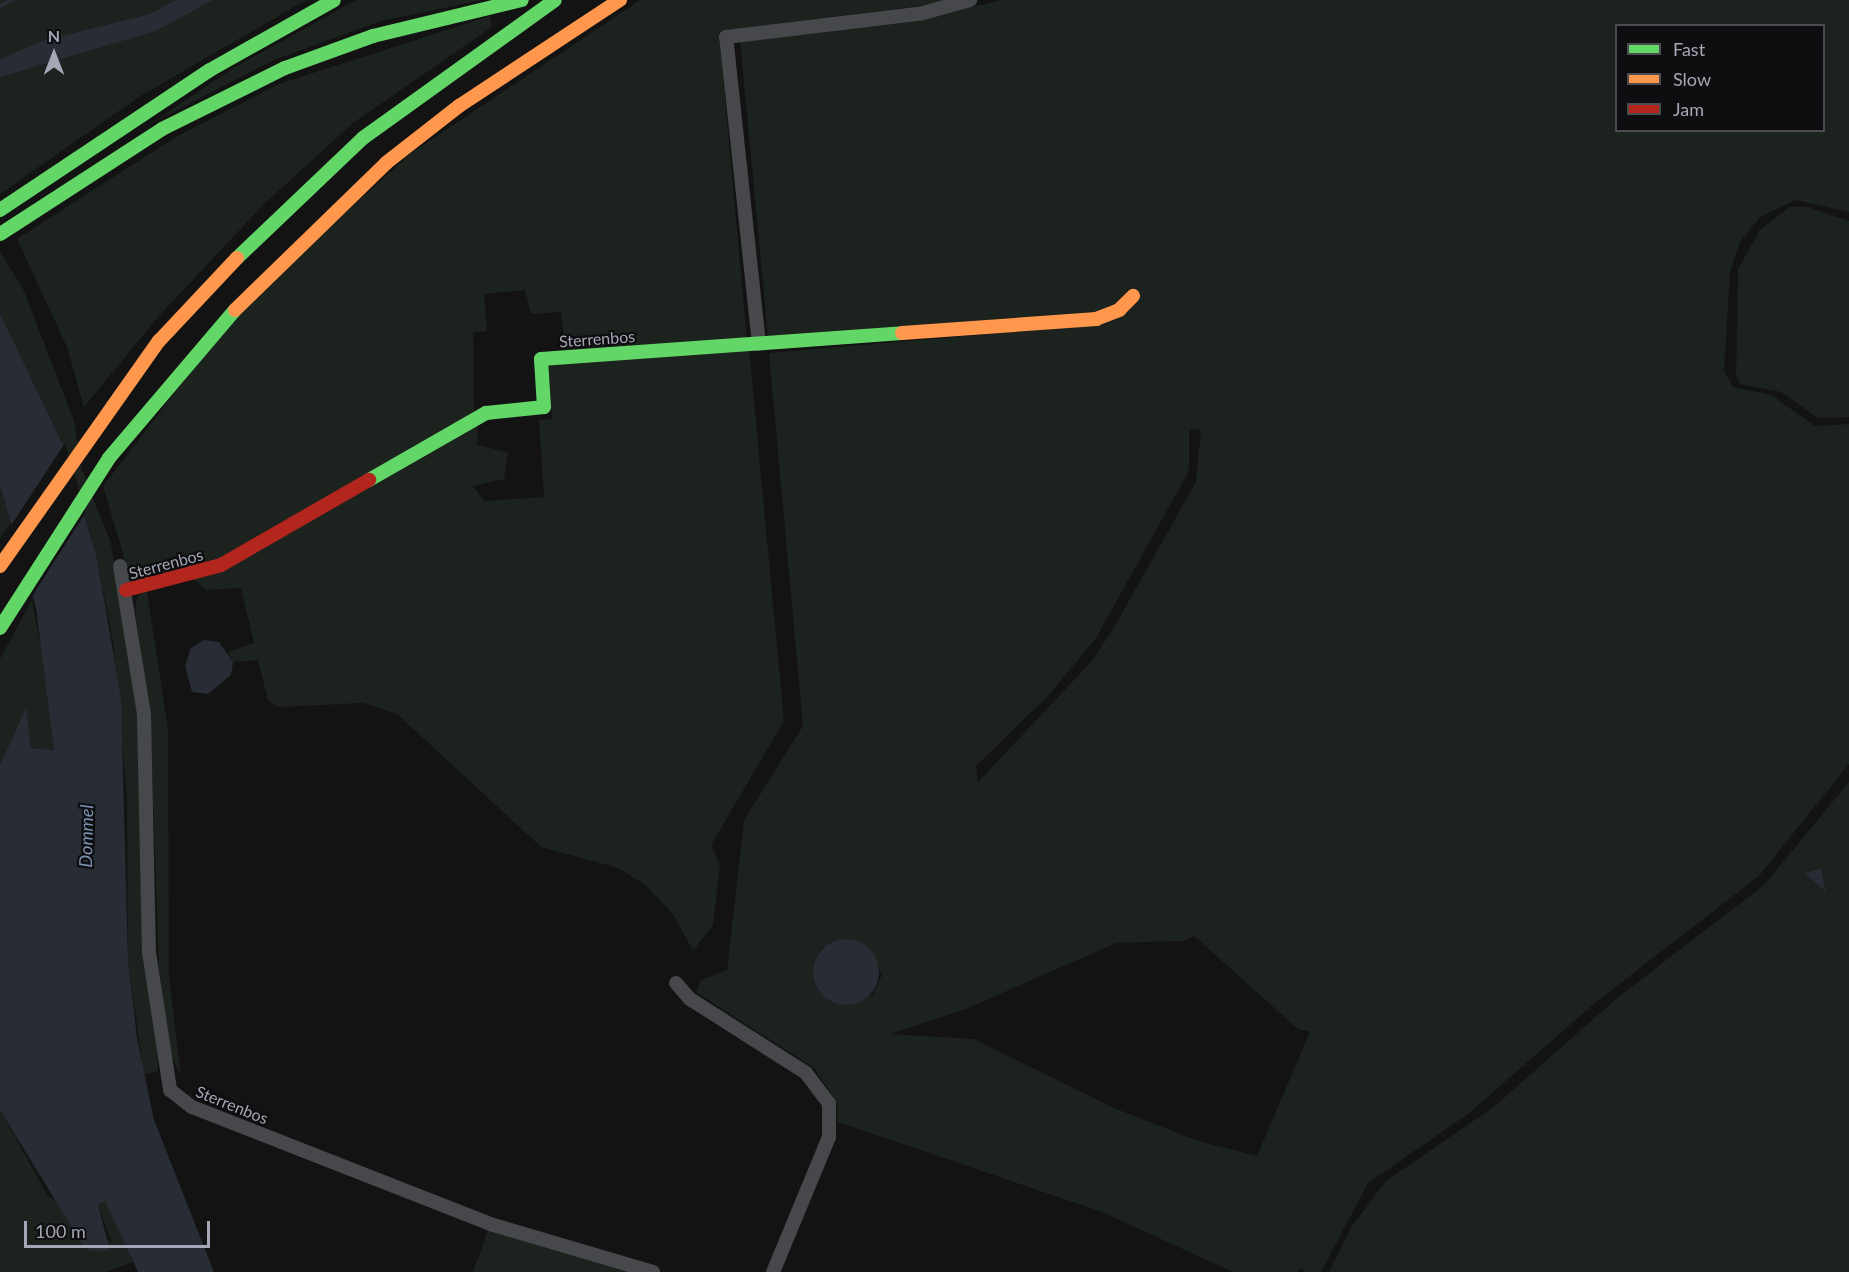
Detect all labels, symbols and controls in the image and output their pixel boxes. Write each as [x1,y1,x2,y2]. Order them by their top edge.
north arrow [24,24,84,84]
legend [1615,24,1825,132]
text: N [48,26,60,45]
text: Fast [1673,38,1705,60]
text: Slow [1673,68,1711,90]
text: Jam [1673,98,1704,120]
street label: Sterrenbos [558,327,636,351]
street label: Sterrenbos [127,545,205,583]
water label: Dommel [75,804,97,868]
street label: Sterrenbos [193,1082,271,1128]
scale bar [27,1209,213,1247]
text: 100 m [35,1220,86,1242]

